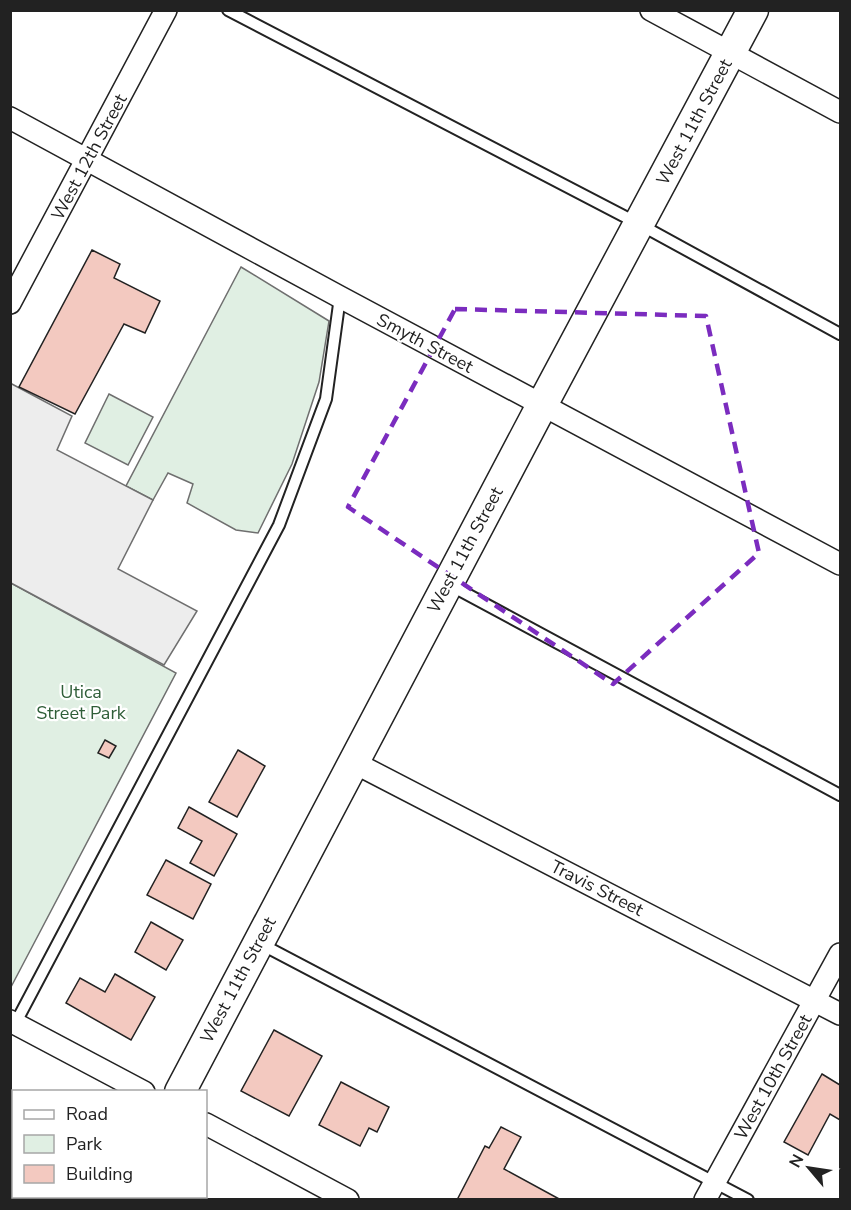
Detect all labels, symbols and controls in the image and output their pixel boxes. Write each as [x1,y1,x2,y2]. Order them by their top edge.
street label: West 11th Street [651,54,738,189]
street label: West 12th Street [46,89,133,224]
street label: Smyth Street [373,308,478,379]
street label: West 11th Street [422,482,509,617]
park label: Utica Street Park [36,680,127,725]
street label: Travis Street [547,854,648,922]
street label: West 11th Street [195,912,282,1047]
street label: West 10th Street [729,1009,818,1144]
legend [12,1090,207,1198]
text: Road [66,1102,108,1126]
text: Park [66,1132,103,1156]
north arrow [779,1138,839,1198]
text: N [784,1151,809,1172]
text: Building [66,1162,133,1186]

